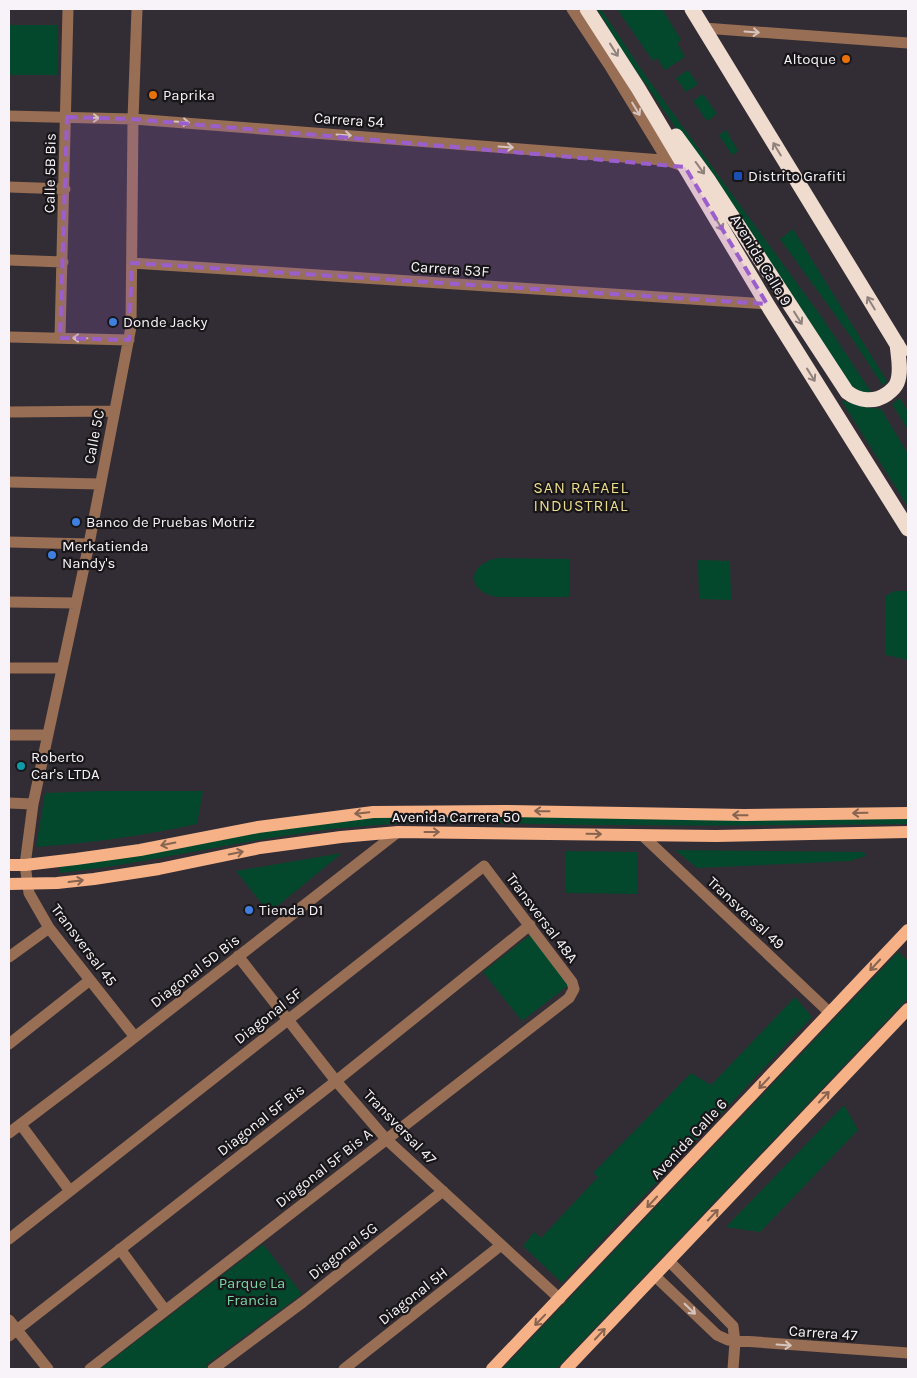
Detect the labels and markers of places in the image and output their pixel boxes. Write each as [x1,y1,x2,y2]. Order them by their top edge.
place label: Altoque [784,50,836,68]
marker: Altoque [840,53,852,65]
place label: Paprika [163,86,215,104]
marker: Paprika [147,89,159,101]
place label: Distrito Grafiti [748,167,846,185]
marker: Distrito Grafiti [732,170,744,182]
place label: Donde Jacky [123,313,208,331]
marker: Donde Jacky [107,316,119,328]
place label: Banco de Pruebas Motriz [86,513,255,531]
marker: Banco de Pruebas Motriz [70,516,82,528]
place label: Merkatienda Nandy's [62,537,149,572]
marker: Merkatienda Nandy's [46,549,58,561]
place label: Roberto Car's LTDA [31,748,100,783]
marker: Roberto Car's LTDA [15,760,27,772]
place label: Tienda D1 [259,901,323,919]
marker: Tienda D1 [243,904,255,916]

